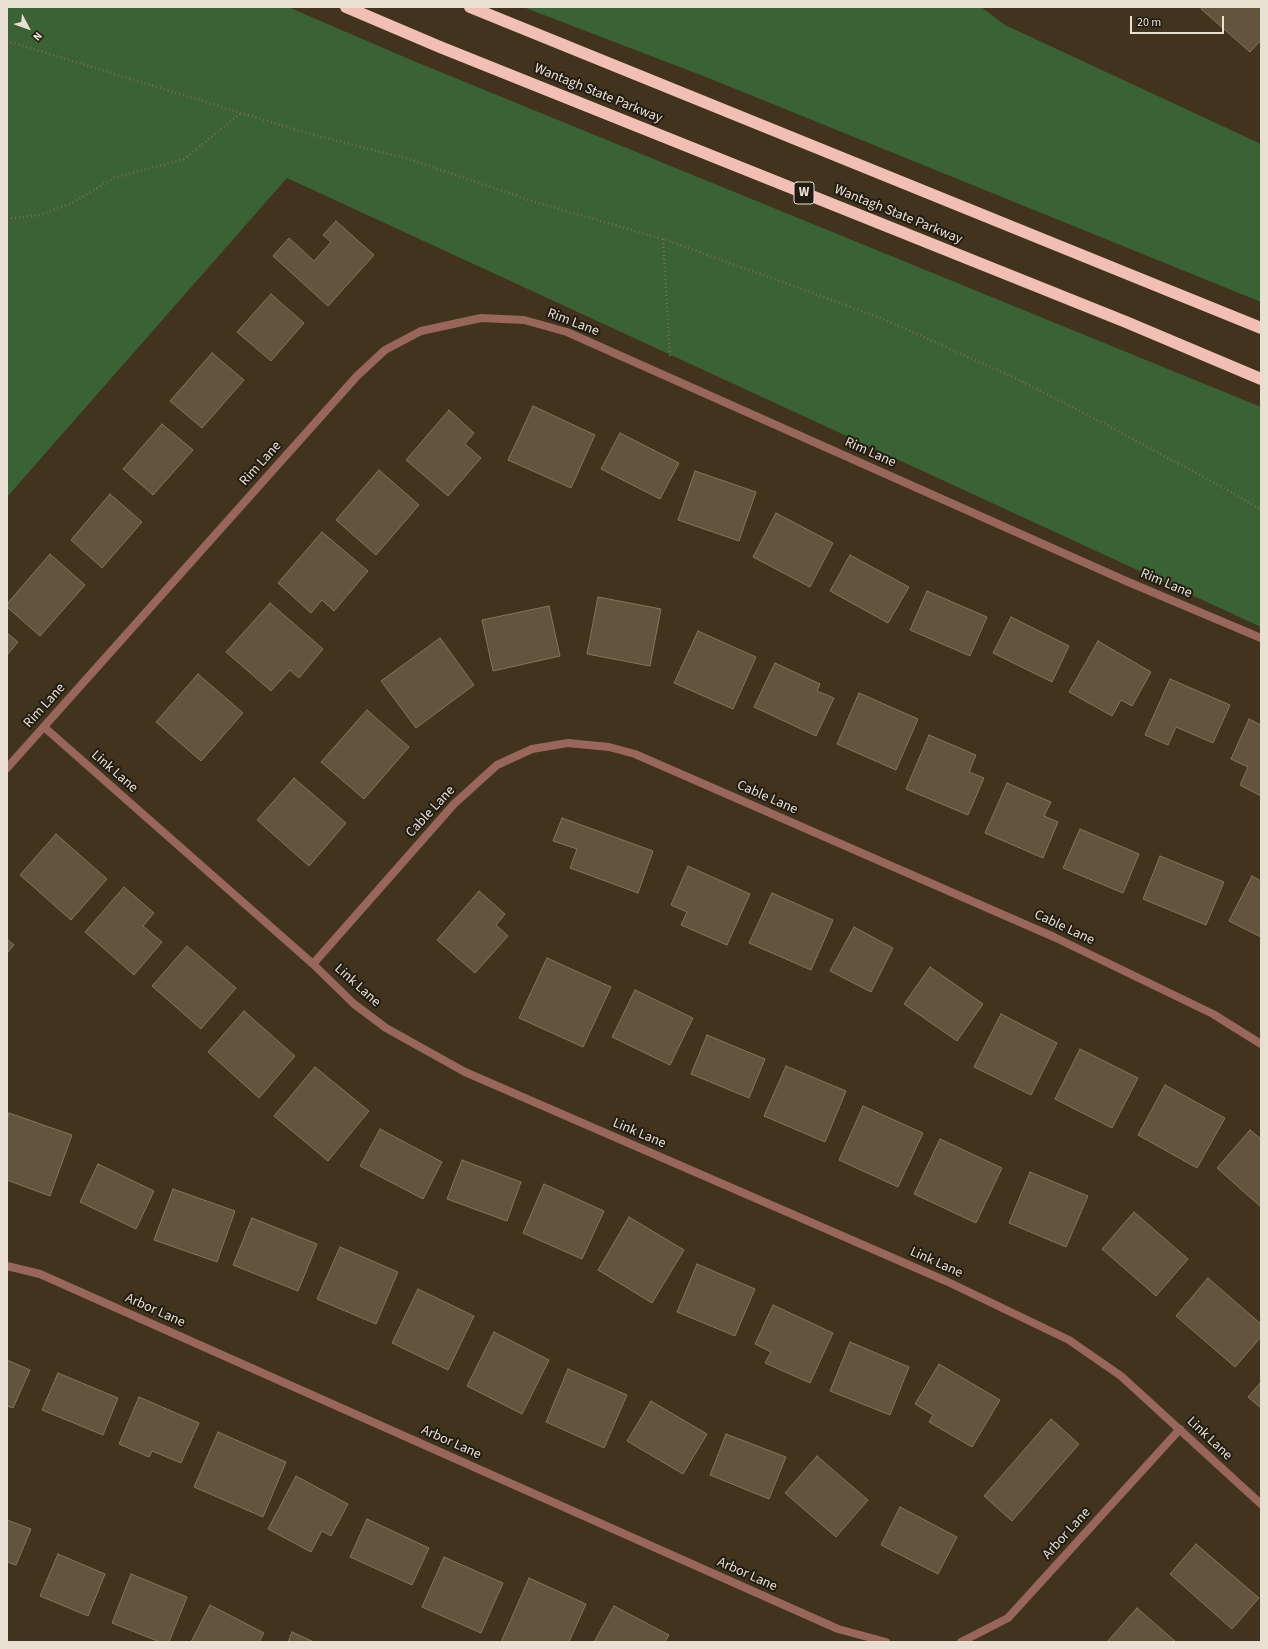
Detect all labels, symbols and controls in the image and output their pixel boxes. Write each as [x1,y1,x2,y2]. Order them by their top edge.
north arrow [8,8,48,48]
scale bar [1132,8,1226,34]
text: 20 m [1137,14,1161,31]
text: N [29,29,46,44]
street label: Wantagh State Parkway [531,61,665,127]
road number: W [794,182,814,204]
street label: Wantagh State Parkway [831,182,965,248]
street label: Rim Lane [545,305,601,341]
street label: Rim Lane [842,434,898,472]
street label: Rim Lane [237,438,285,490]
street label: Rim Lane [1138,566,1194,602]
street label: Rim Lane [21,680,69,732]
street label: Link Lane [87,747,141,797]
street label: Cable Lane [734,777,800,819]
street label: Cable Lane [403,783,459,841]
street label: Cable Lane [1031,907,1097,949]
street label: Link Lane [331,961,383,1011]
street label: Link Lane [610,1115,668,1153]
street label: Link Lane [907,1244,965,1282]
street label: Arbor Lane [122,1290,188,1332]
street label: Link Lane [1183,1414,1235,1464]
street label: Arbor Lane [418,1422,484,1464]
street label: Arbor Lane [1039,1505,1095,1563]
street label: Arbor Lane [714,1554,780,1596]

